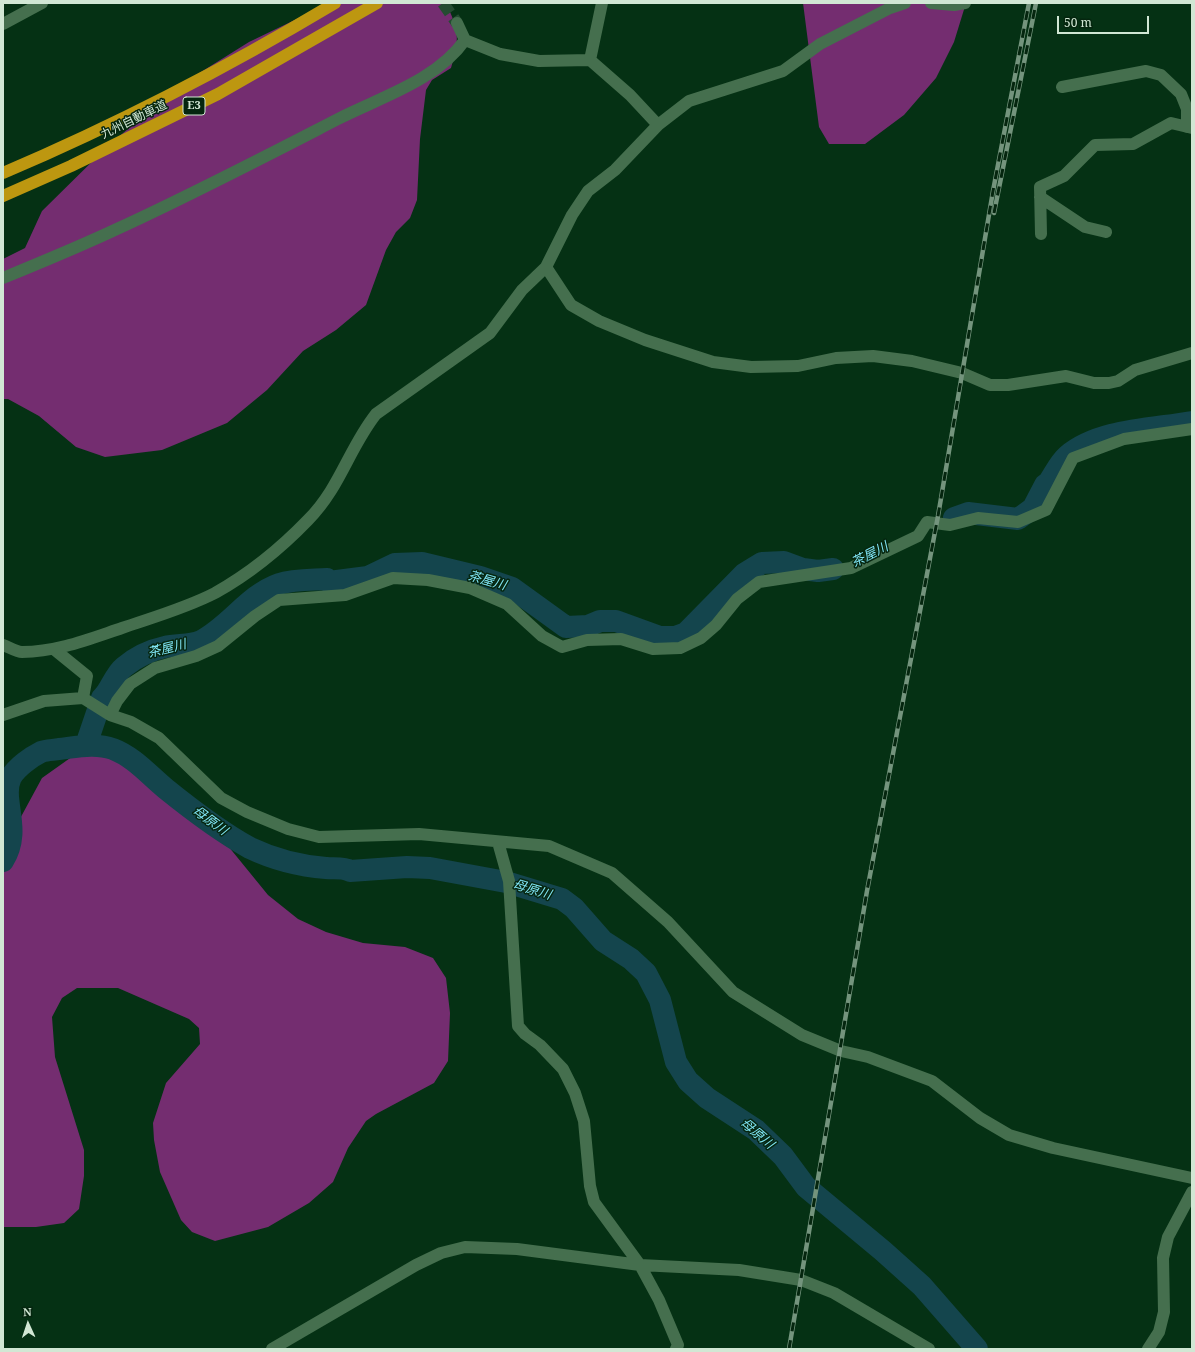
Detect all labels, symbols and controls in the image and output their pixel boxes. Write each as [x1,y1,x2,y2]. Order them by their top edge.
scale bar [1059,8,1151,34]
text: 50 m [1064,14,1092,31]
road number: E3 [183,97,205,115]
street label: 九州自動車道 [98,98,170,142]
water label: 茶屋川 [849,539,891,571]
water label: 茶屋川 [466,568,508,594]
water label: 茶屋川 [146,637,188,661]
water label: 母原川 [190,803,230,839]
water label: 母原川 [511,877,553,903]
water label: 母原川 [737,1115,777,1153]
north arrow [8,1304,48,1344]
text: N [23,1304,32,1319]

